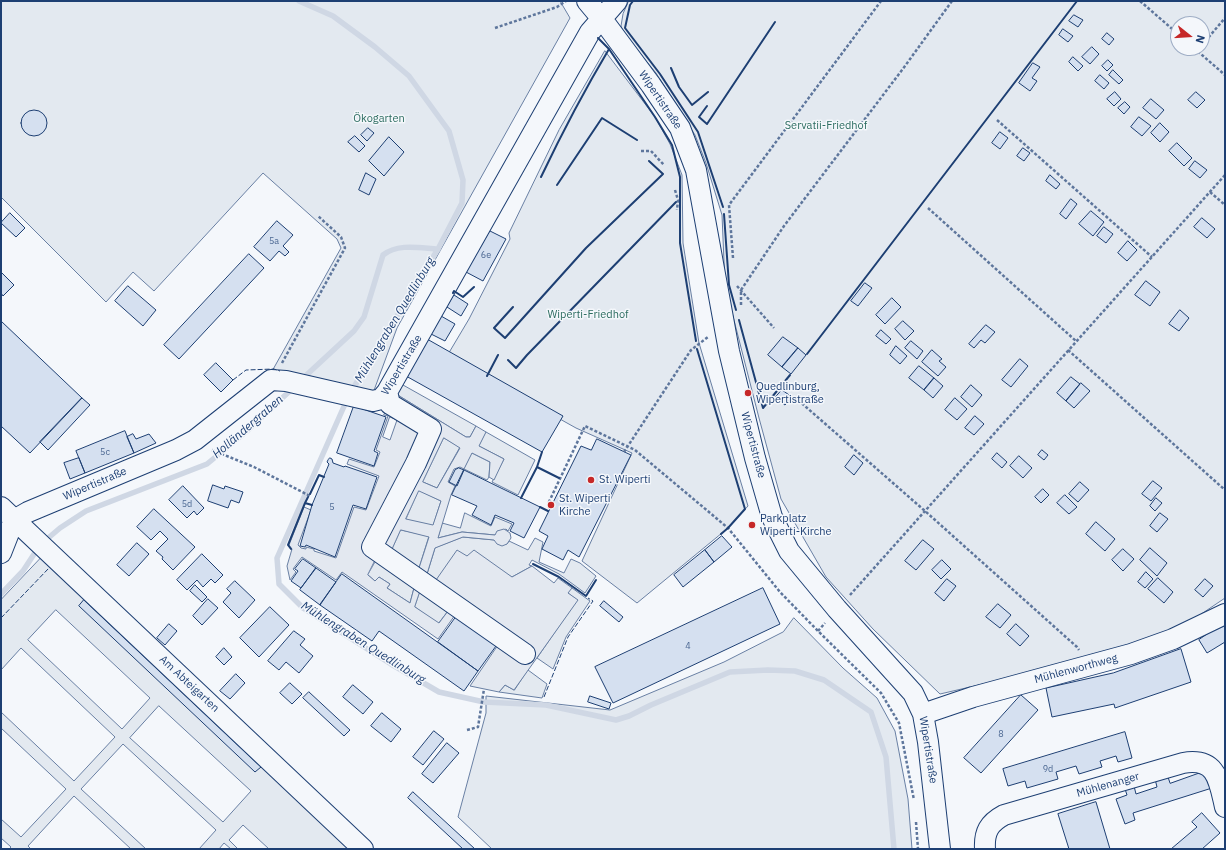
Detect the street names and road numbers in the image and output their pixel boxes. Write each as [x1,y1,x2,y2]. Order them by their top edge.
street label: Wipertistraße [636,68,684,132]
street label: Wipertistraße [379,333,425,397]
street label: Wipertistraße [738,411,768,479]
street label: Wipertistraße [61,465,129,503]
street label: Mühlenworthweg [1033,652,1119,686]
street label: Am Abteigarten [156,653,222,715]
street label: Wipertistraße [916,716,940,784]
street label: Mühlenanger [1075,770,1141,800]

